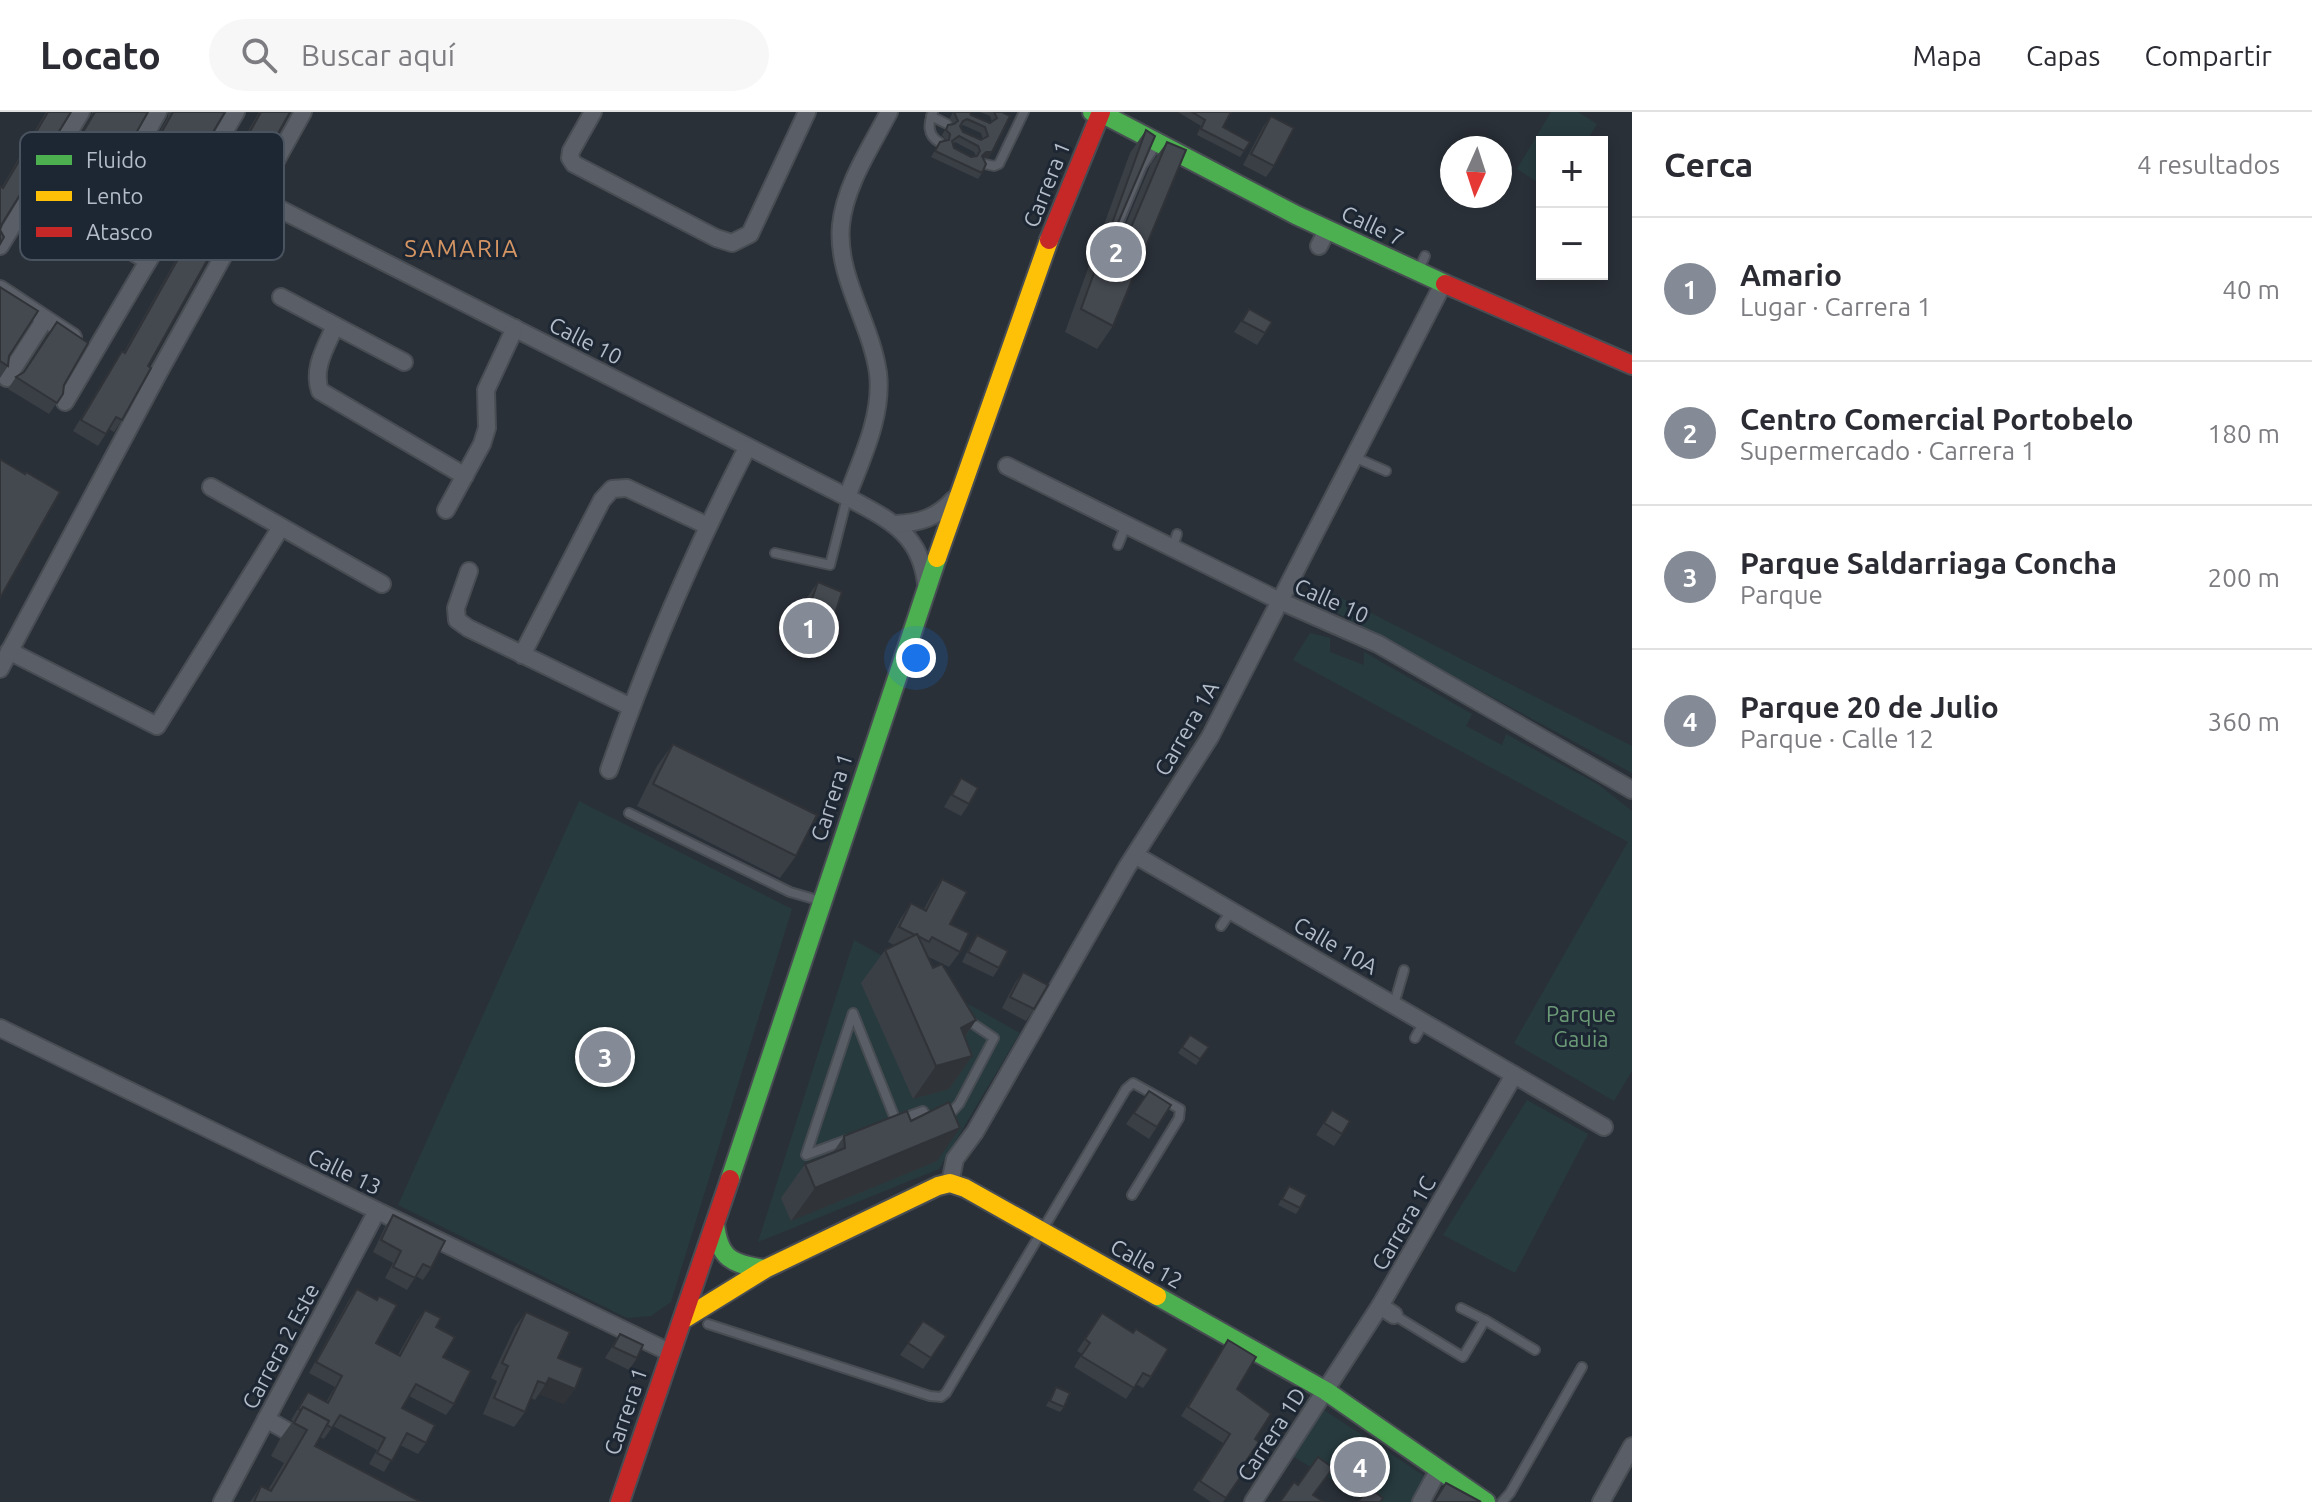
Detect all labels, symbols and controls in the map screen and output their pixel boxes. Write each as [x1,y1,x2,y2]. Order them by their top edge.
search box [209,19,769,91]
icon: search [237,33,281,77]
text: Locato [40,34,161,76]
text: Buscar aquí [301,38,455,72]
text: Mapa [1912,40,1982,71]
text: Capas [2026,40,2101,71]
text: Compartir [2145,40,2272,71]
legend [20,132,284,260]
north arrow [1440,136,1512,208]
map controls [1536,136,1608,280]
button: + [1536,136,1608,208]
street label: Carrera 1 [1017,137,1075,231]
text: Cerca [1664,145,1753,183]
text: Fluido [86,147,147,172]
text: 4 resultados [2137,150,2280,179]
text: Lento [86,183,143,208]
street label: Calle 7 [1338,200,1408,250]
button: − [1536,208,1608,280]
text: Atasco [86,219,153,244]
pin: 2 [1090,222,1142,282]
district label: SAMARIA [404,235,520,262]
text: Amario [1740,258,1842,292]
text: 1 [1683,275,1697,304]
text: 40 m [2222,275,2280,304]
text: Lugar · Carrera 1 [1740,292,1932,321]
street label: Calle 10 [545,311,627,369]
text: Centro Comercial Portobelo [1740,402,2134,436]
text: 2 [1683,419,1697,448]
text: 180 m [2208,419,2280,448]
text: Supermercado · Carrera 1 [1740,436,2036,465]
text: Parque Saldarriaga Concha [1740,546,2117,580]
text: 3 [1683,563,1697,592]
text: 200 m [2208,563,2280,592]
street label: Calle 10 [1291,573,1373,627]
text: Parque [1740,580,1823,609]
pin: 1 [783,598,835,658]
your location [896,638,936,678]
street label: Carrera 1A [1149,676,1223,780]
text: Parque 20 de Julio [1740,690,1999,724]
text: 4 [1683,707,1697,736]
text: 360 m [2208,707,2280,736]
text: Parque · Calle 12 [1740,724,1934,753]
street label: Carrera 1 [805,750,857,844]
street label: Calle 10A [1290,911,1383,979]
park label: Parque Gauia [1546,1001,1616,1051]
pin: 3 [579,1027,631,1087]
street label: Calle 13 [304,1143,386,1199]
street label: Carrera 1C [1366,1172,1440,1274]
street label: Calle 12 [1107,1233,1187,1293]
street label: Carrera 2 Este [236,1279,324,1413]
street label: Carrera 1 [598,1364,652,1458]
street label: Carrera 1D [1232,1383,1310,1485]
pin: 4 [1334,1437,1386,1497]

